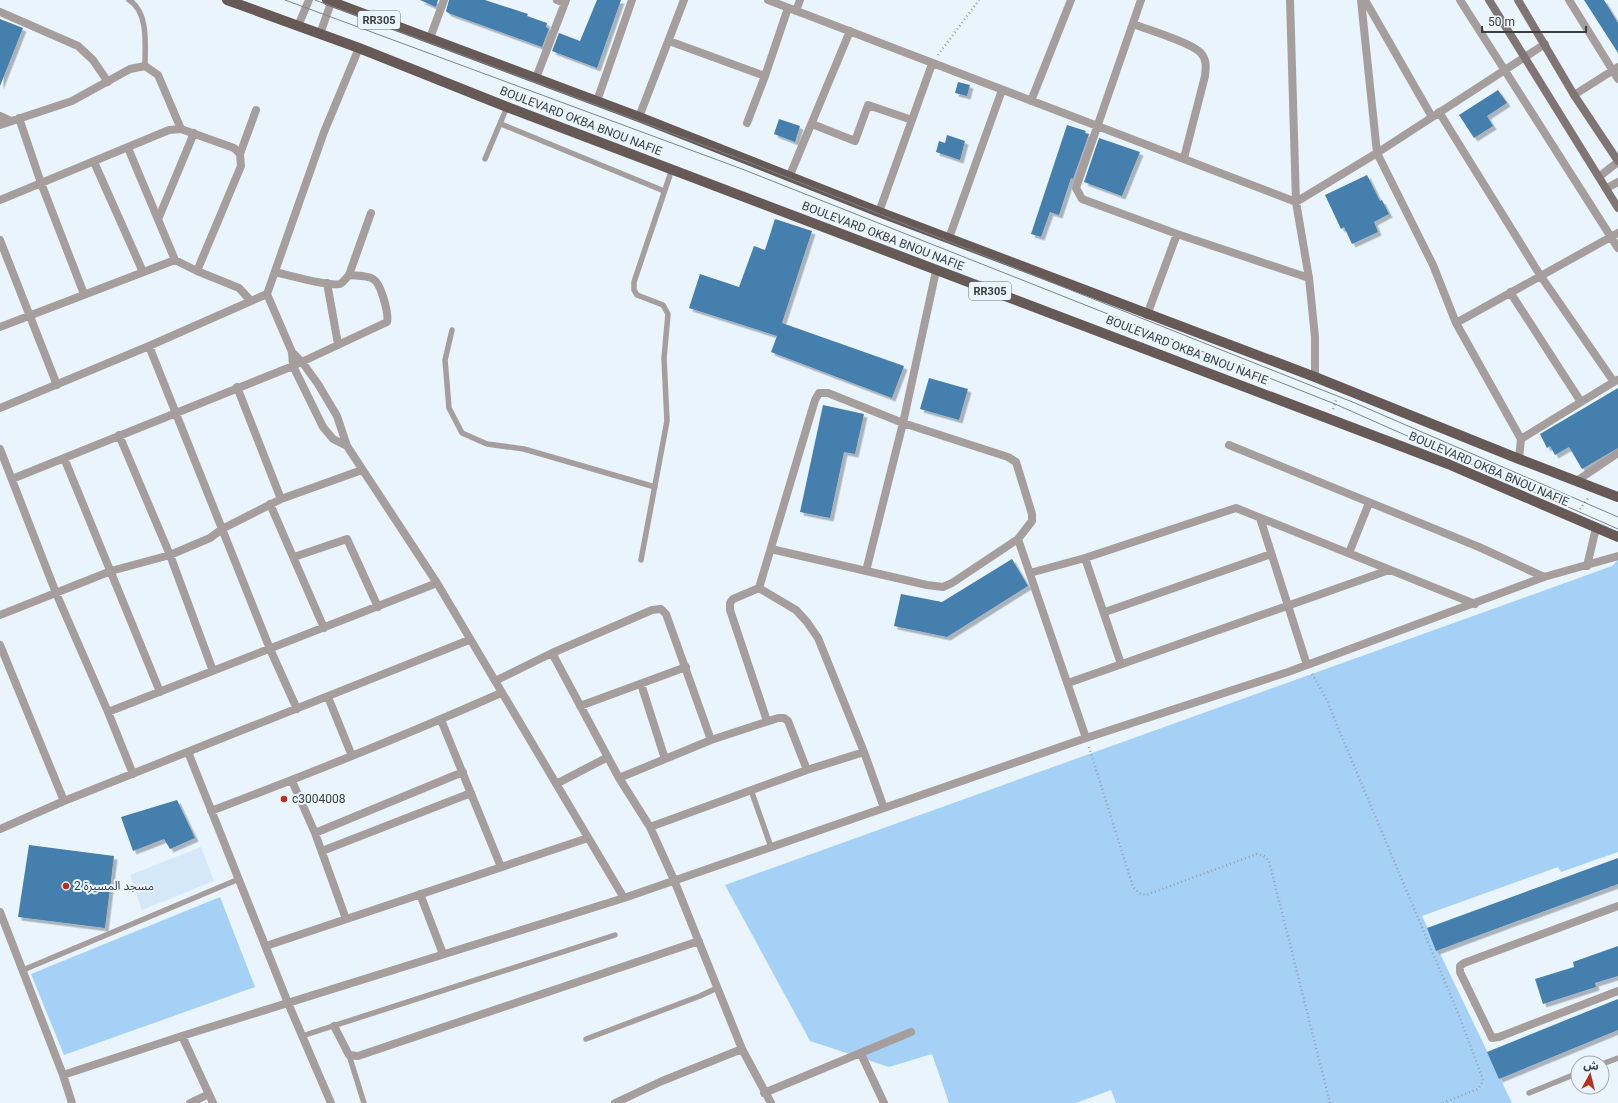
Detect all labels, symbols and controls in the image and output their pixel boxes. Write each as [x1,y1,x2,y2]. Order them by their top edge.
scale bar [1482,8,1586,34]
road number: RR305 [358,11,400,29]
text: 50 m [1488,15,1515,29]
street label: BOULEVARD OKBA BNOU NAFIE [498,84,664,158]
street label: BOULEVARD OKBA BNOU NAFIE [800,199,966,273]
road number: RR305 [969,282,1011,300]
street label: BOULEVARD OKBA BNOU NAFIE [1104,313,1270,387]
street label: BOULEVARD OKBA BNOU NAFIE [1407,429,1571,509]
place label: c3004008 [292,792,346,806]
marker: c3004008 [279,794,289,804]
place label: مسجد المسيرة 2 [74,879,154,893]
marker: مسجد المسيرة 2 [61,881,71,891]
north arrow [1570,1055,1610,1095]
text: ش [1583,1058,1599,1073]

